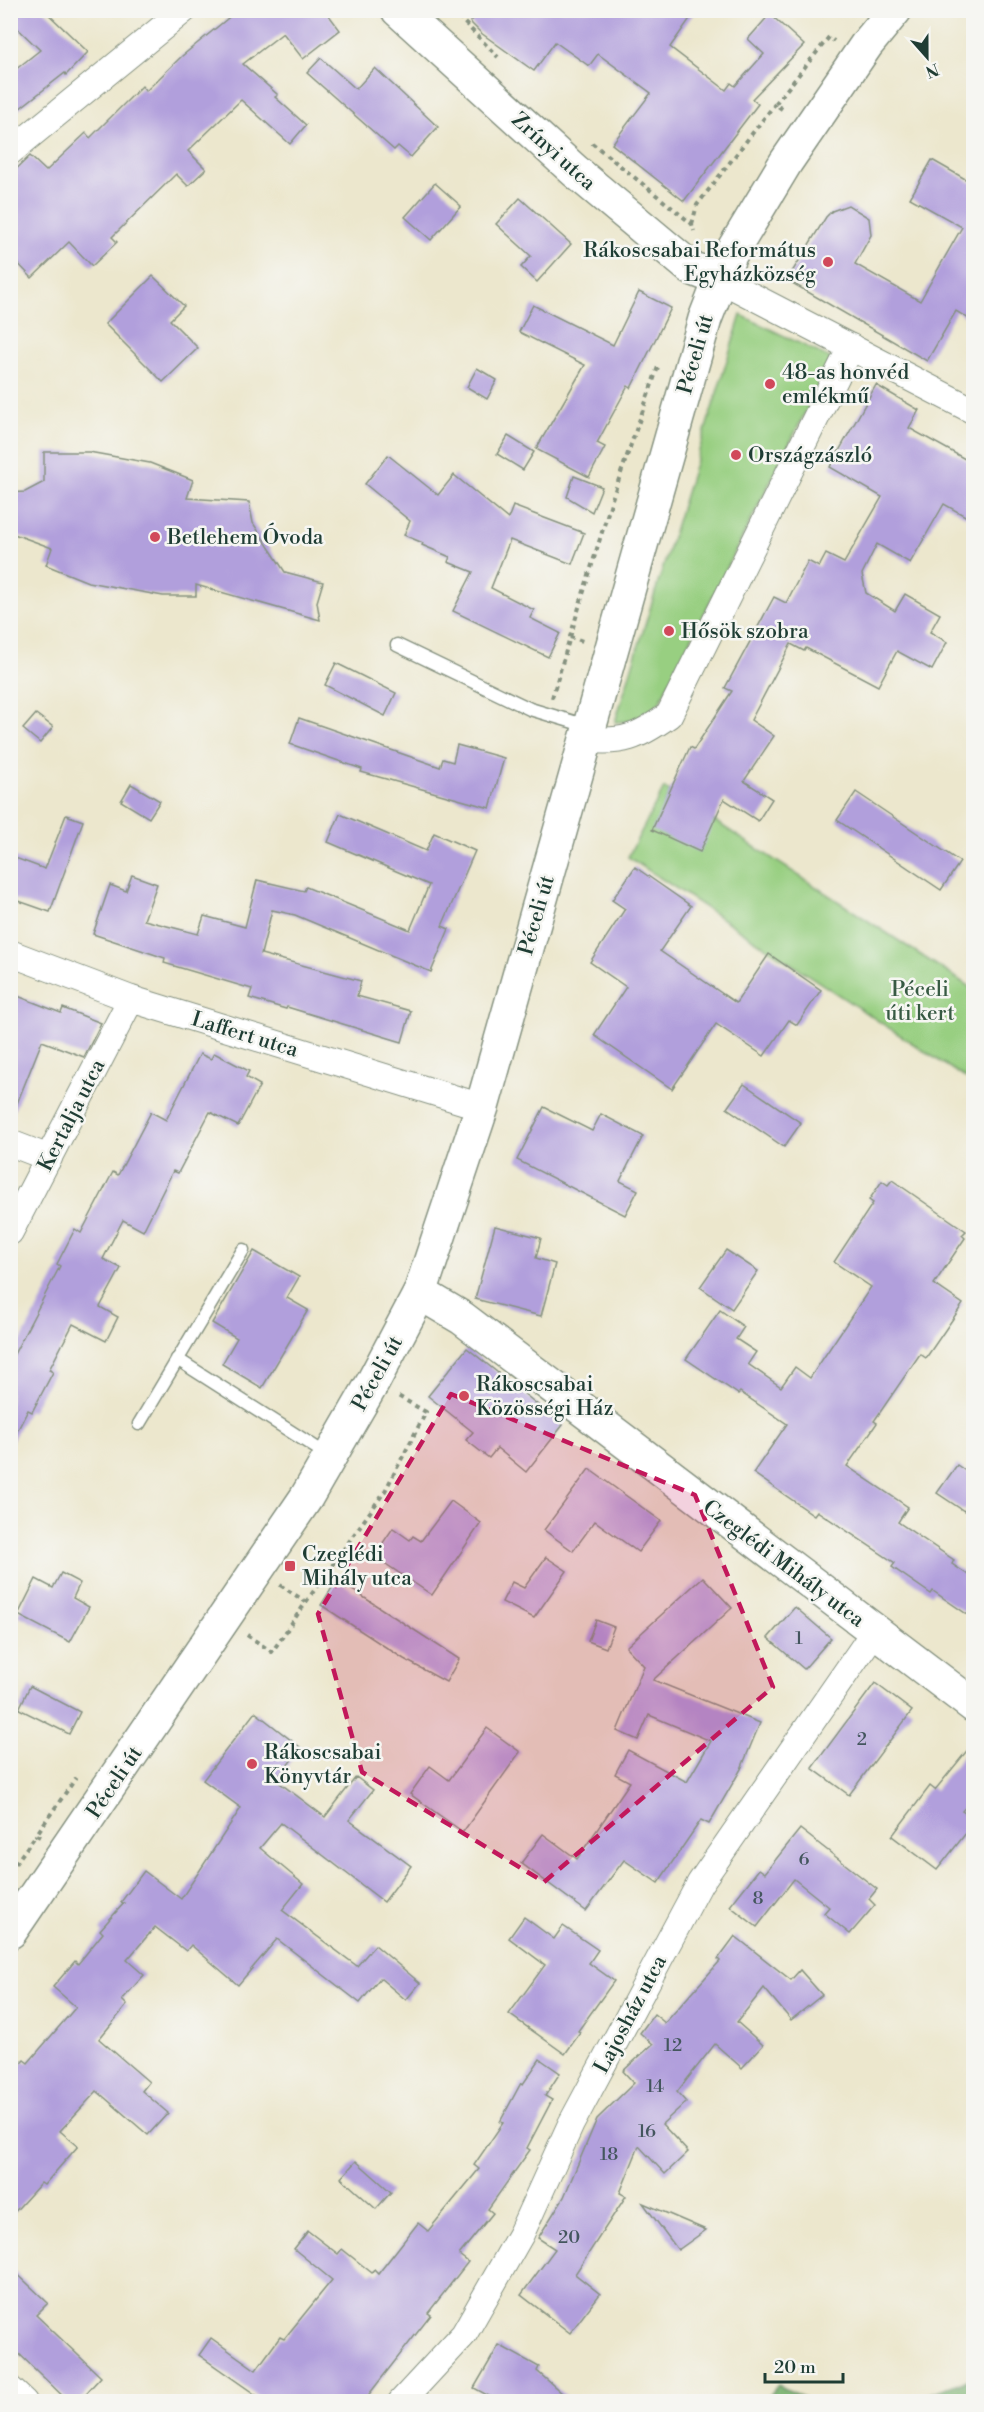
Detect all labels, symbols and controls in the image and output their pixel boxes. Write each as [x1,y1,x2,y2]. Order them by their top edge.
north arrow [897,27,957,87]
text: N [922,58,942,82]
street label: Zrínyi utca [506,107,601,197]
place label: Rákoscsabai Református Egyházközség [583,238,816,288]
marker: Rákoscsabai Református Egyházközség [821,255,835,269]
street label: Péceli út [672,311,720,397]
place label: 48-as honvéd emlékmű [782,360,909,410]
marker: 48-as honvéd emlékmű [763,377,777,391]
place label: Országzászló [748,443,872,469]
marker: Országzászló [729,448,743,462]
place label: Betlehem Óvoda [166,522,324,551]
marker: Betlehem Óvoda [148,530,162,544]
place label: Hősök szobra [681,619,809,645]
marker: Hősök szobra [662,624,676,638]
street label: Péceli út [513,872,561,958]
park label: Péceli úti kert [885,977,955,1027]
street label: Laffert utca [188,1006,301,1064]
street label: Kertalja utca [33,1055,111,1176]
street label: Péceli út [347,1331,409,1416]
place label: Rákoscsabai Közösségi Ház [476,1372,614,1422]
marker: Rákoscsabai Közösségi Ház [457,1389,471,1403]
street label: Czeglédi Mihály utca [697,1494,870,1633]
place label: Czeglédi Mihály utca [302,1542,412,1592]
marker: Czeglédi Mihály utca [283,1559,297,1573]
house number: 1 [795,1627,803,1650]
house number: 2 [857,1728,867,1751]
place label: Rákoscsabai Könyvtár [264,1740,381,1790]
street label: Péceli út [81,1741,149,1824]
marker: Rákoscsabai Könyvtár [245,1757,259,1771]
house number: 6 [799,1848,810,1871]
house number: 8 [752,1887,764,1910]
street label: Lajosház utca [589,1951,673,2078]
house number: 12 [664,2034,682,2057]
house number: 14 [646,2075,664,2098]
house number: 16 [638,2120,656,2143]
house number: 18 [600,2143,618,2166]
house number: 20 [558,2226,580,2249]
scale bar [765,2346,843,2384]
text: 20 m [774,2356,816,2379]

